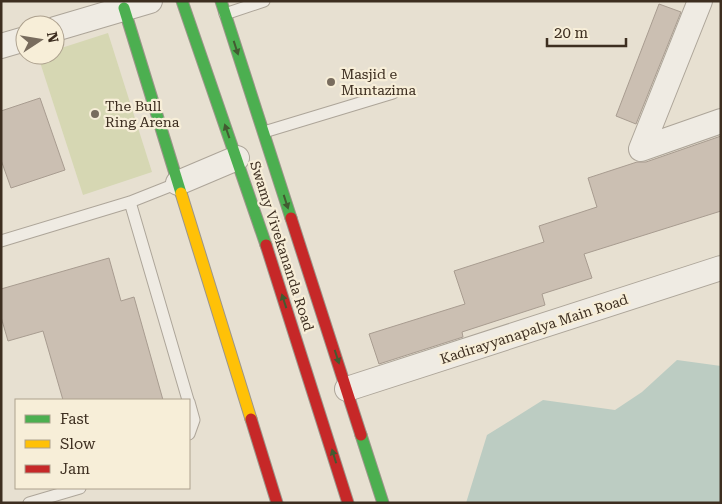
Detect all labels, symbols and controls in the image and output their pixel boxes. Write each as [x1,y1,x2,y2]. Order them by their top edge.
north arrow [15,15,65,65]
scale bar [547,15,626,47]
text: 20 m [554,24,589,42]
text: N [44,30,62,44]
one-way arrow [233,40,240,55]
place label: Masjid e Muntazima [341,66,417,98]
marker: Masjid e Muntazima [325,76,337,88]
place label: The Bull Ring Arena [105,98,180,130]
marker: The Bull Ring Arena [89,108,101,120]
one-way arrow [223,123,230,138]
street label: Swamy Vivekananda Road [247,159,317,333]
one-way arrow [283,195,291,210]
street label: Kadirayyanapalya Main Road [438,291,630,367]
one-way arrow [280,293,288,308]
one-way arrow [333,349,341,364]
legend [15,399,190,489]
text: Fast [60,410,90,428]
text: Slow [60,435,96,453]
one-way arrow [329,448,337,463]
text: Jam [60,460,90,478]

